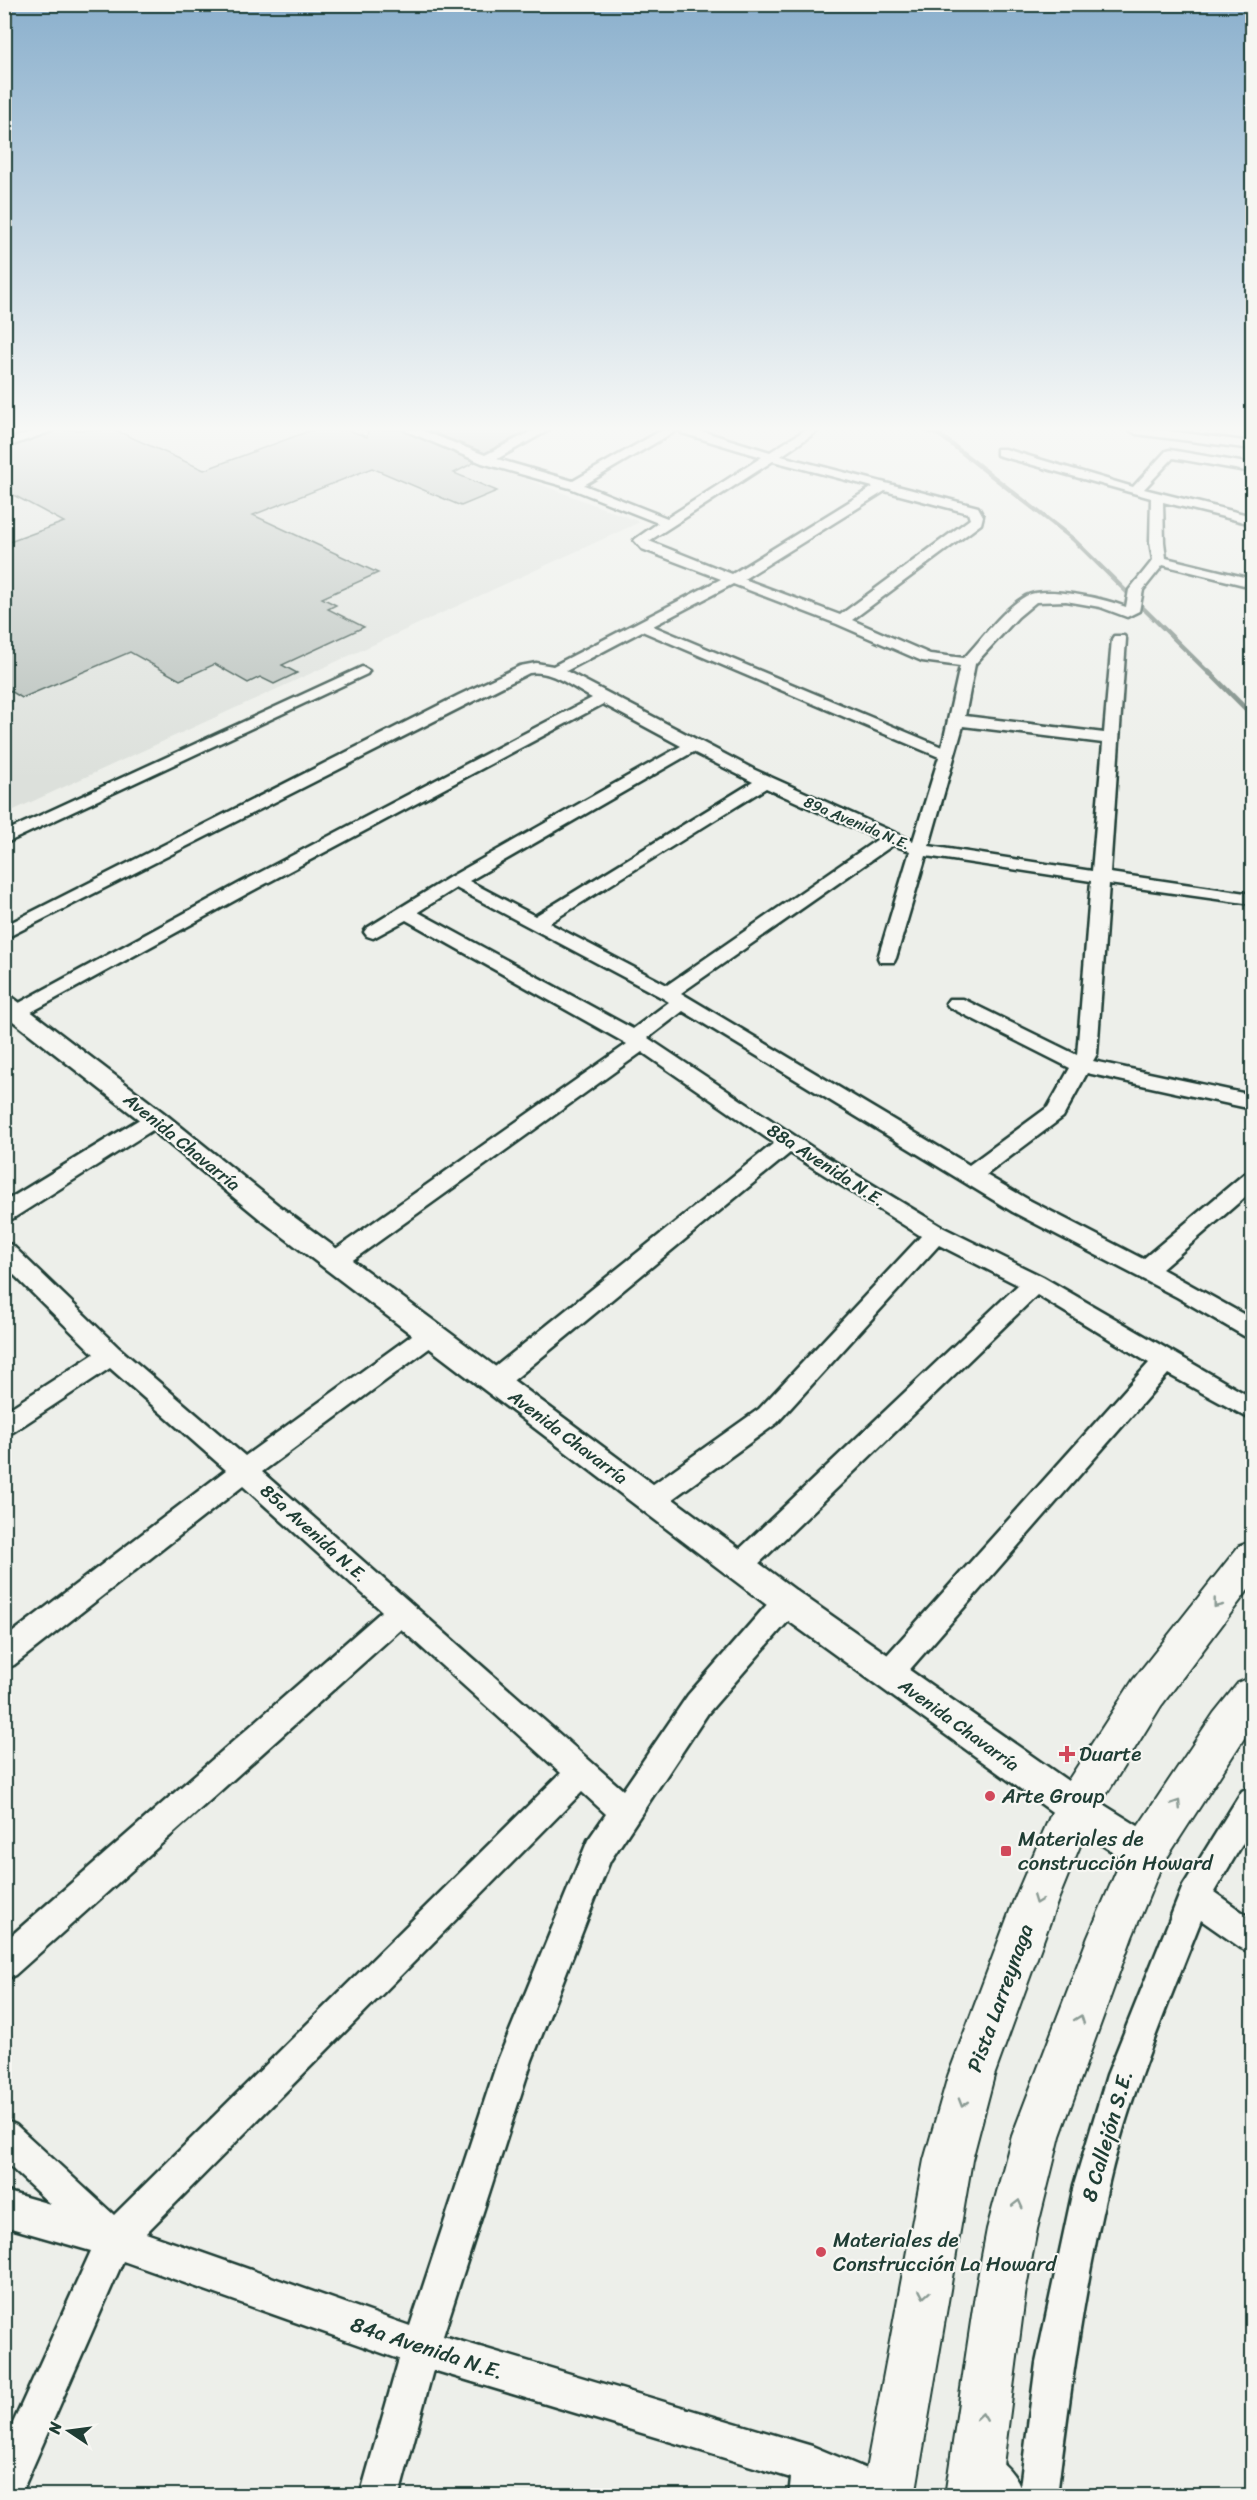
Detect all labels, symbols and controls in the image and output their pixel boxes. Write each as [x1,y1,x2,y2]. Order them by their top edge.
street label: 89a Avenida N.E. [800,789,914,857]
street label: Avenida Chavarría [116,1084,248,1199]
street label: 88a Avenida N.E. [760,1115,892,1215]
street label: Avenida Chavarría [500,1381,635,1493]
street label: 85a Avenida N.E. [253,1476,375,1590]
one-way arrow [1213,1597,1224,1608]
street label: Avenida Chavarría [891,1669,1026,1780]
place label: Duarte [1079,1735,1141,1773]
marker: Duarte [1060,1747,1074,1761]
place label: Arte Group [1001,1777,1105,1815]
marker: Arte Group [983,1789,997,1803]
one-way arrow [1170,1800,1181,1811]
place label: Materiales de construcción Howard [1018,1820,1215,1882]
marker: Materiales de construcción Howard [999,1844,1013,1858]
one-way arrow [1031,1894,1044,1905]
street label: Pista Larreynaga [956,1918,1045,2078]
one-way arrow [1072,2014,1085,2025]
street label: 8 Callejón S.E. [1070,2066,1144,2206]
one-way arrow [958,2097,970,2108]
one-way arrow [1010,2199,1023,2209]
place label: Materiales de Construcción La Howard [833,2221,1058,2283]
marker: Materiales de Construcción La Howard [814,2245,828,2259]
one-way arrow [918,2289,931,2299]
street label: 84a Avenida N.E. [345,2305,509,2391]
north arrow [39,2401,99,2461]
one-way arrow [976,2412,988,2421]
text: N [39,2418,70,2437]

